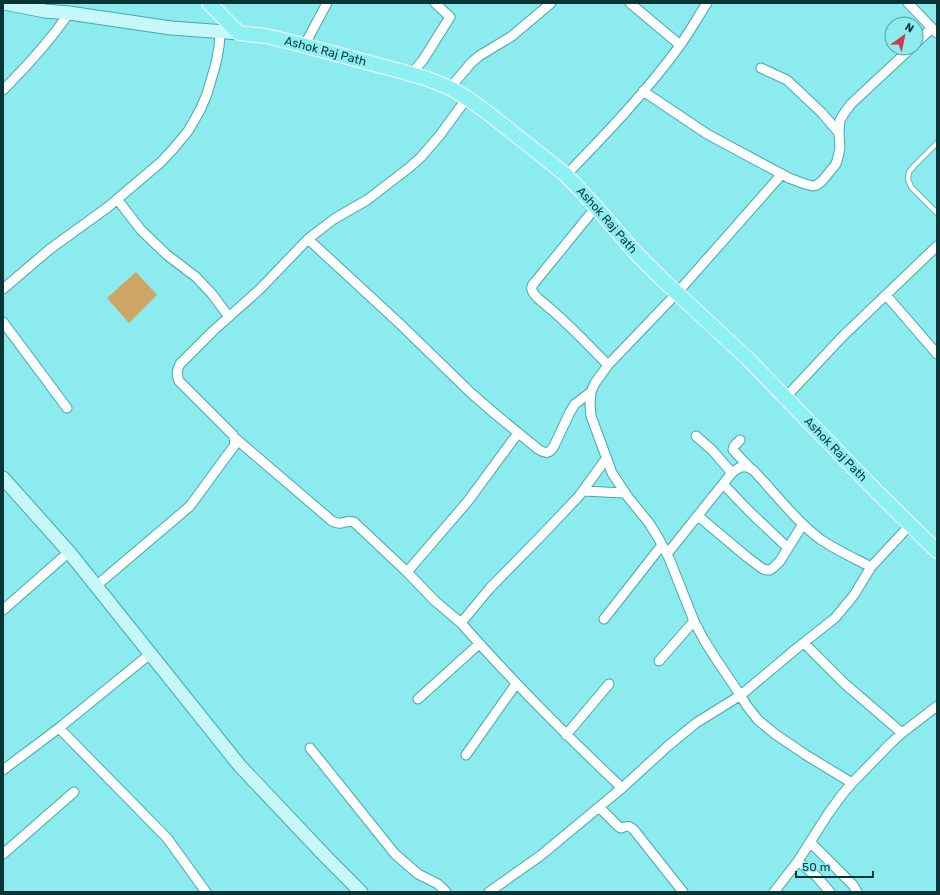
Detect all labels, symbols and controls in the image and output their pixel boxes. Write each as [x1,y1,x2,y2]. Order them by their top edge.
north arrow [884,16,924,56]
text: N [902,20,916,36]
street label: Ashok Raj Path [283,34,368,69]
street label: Ashok Raj Path [574,184,640,256]
street label: Ashok Raj Path [801,414,870,484]
scale bar [796,853,873,879]
text: 50 m [802,860,830,874]

